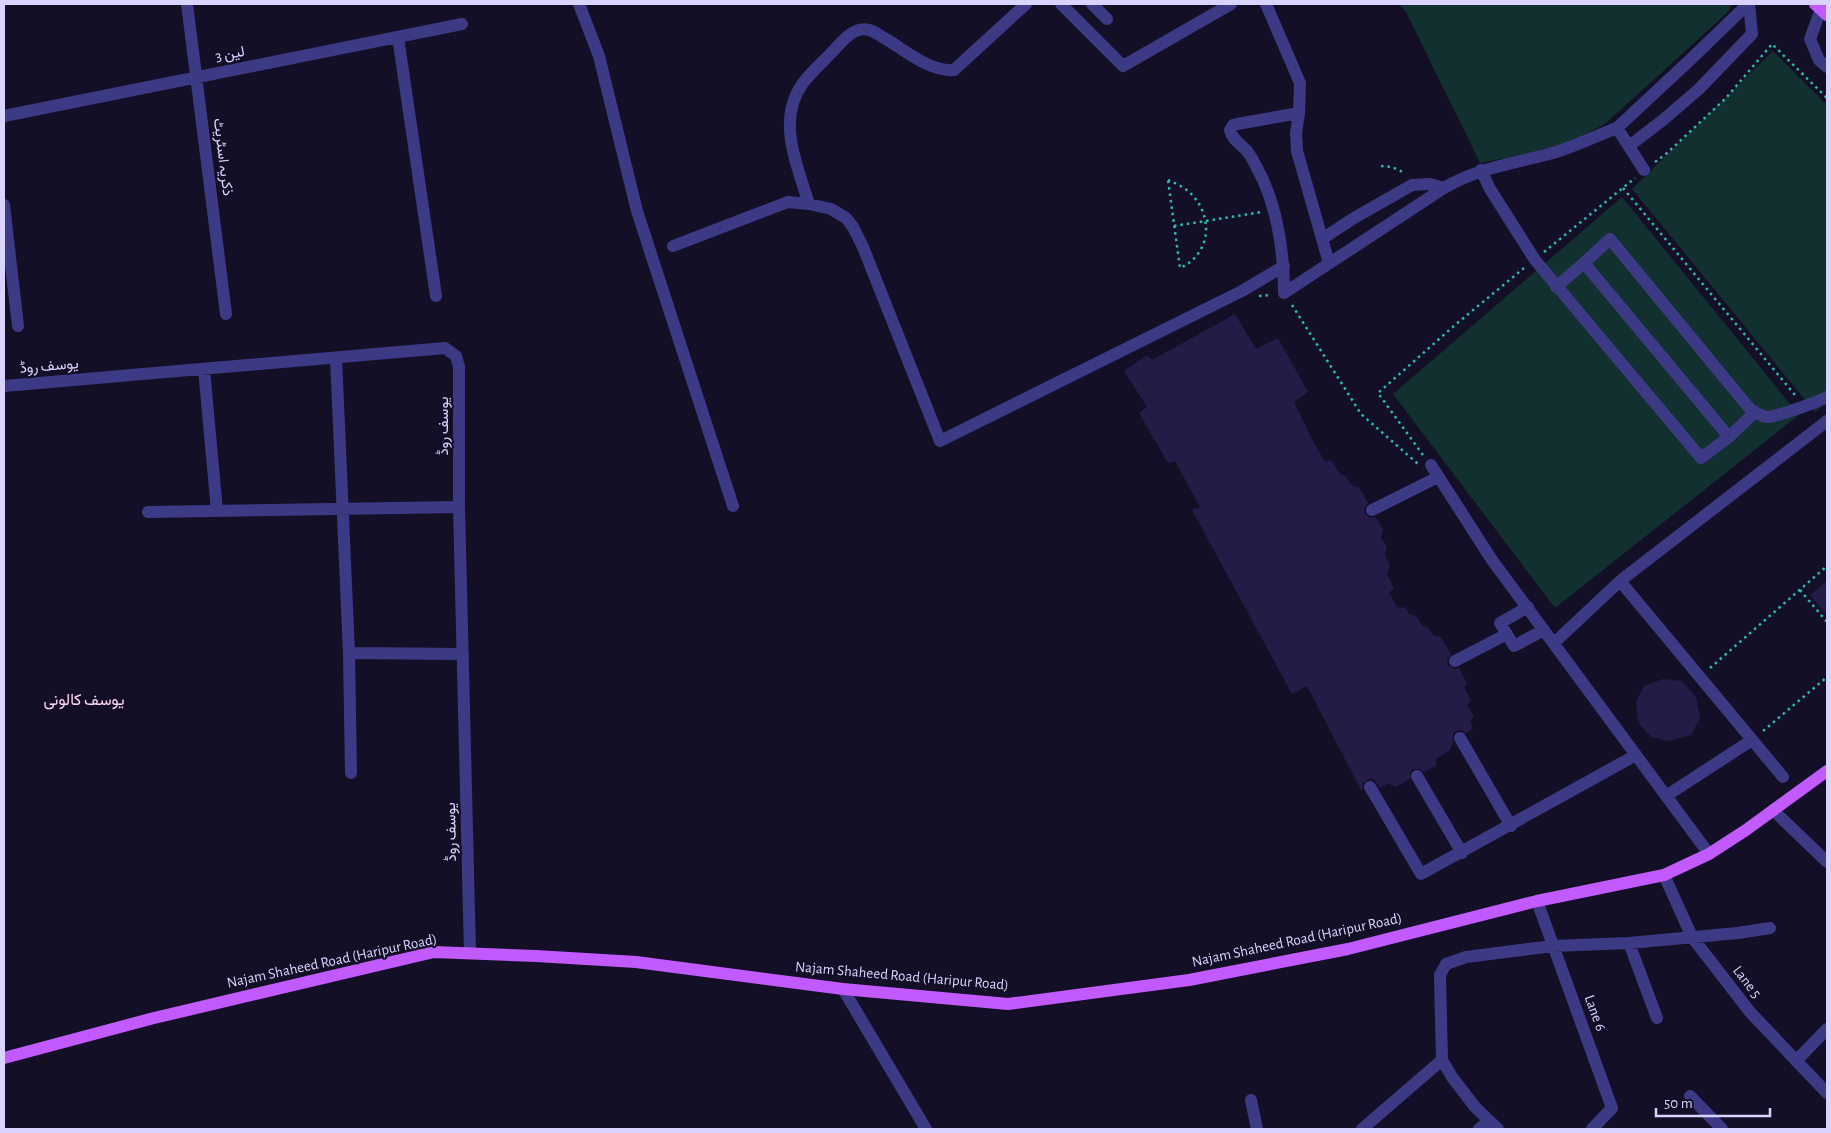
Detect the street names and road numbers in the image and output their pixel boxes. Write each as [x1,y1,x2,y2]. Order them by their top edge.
street label: لین 3 [214,44,246,66]
street label: ذکریہ اسٹریٹ [210,117,235,197]
street label: یوسف روڈ [19,355,79,377]
street label: یوسف روڈ [435,396,452,456]
street label: یوسف روڈ [442,802,460,862]
street label: Najam Shaheed Road (Haripur Road) [1191,910,1403,970]
street label: Najam Shaheed Road (Haripur Road) [226,931,438,991]
street label: Najam Shaheed Road (Haripur Road) [795,959,1009,993]
street label: Lane 5 [1730,963,1764,1001]
street label: Lane 6 [1582,993,1608,1033]

